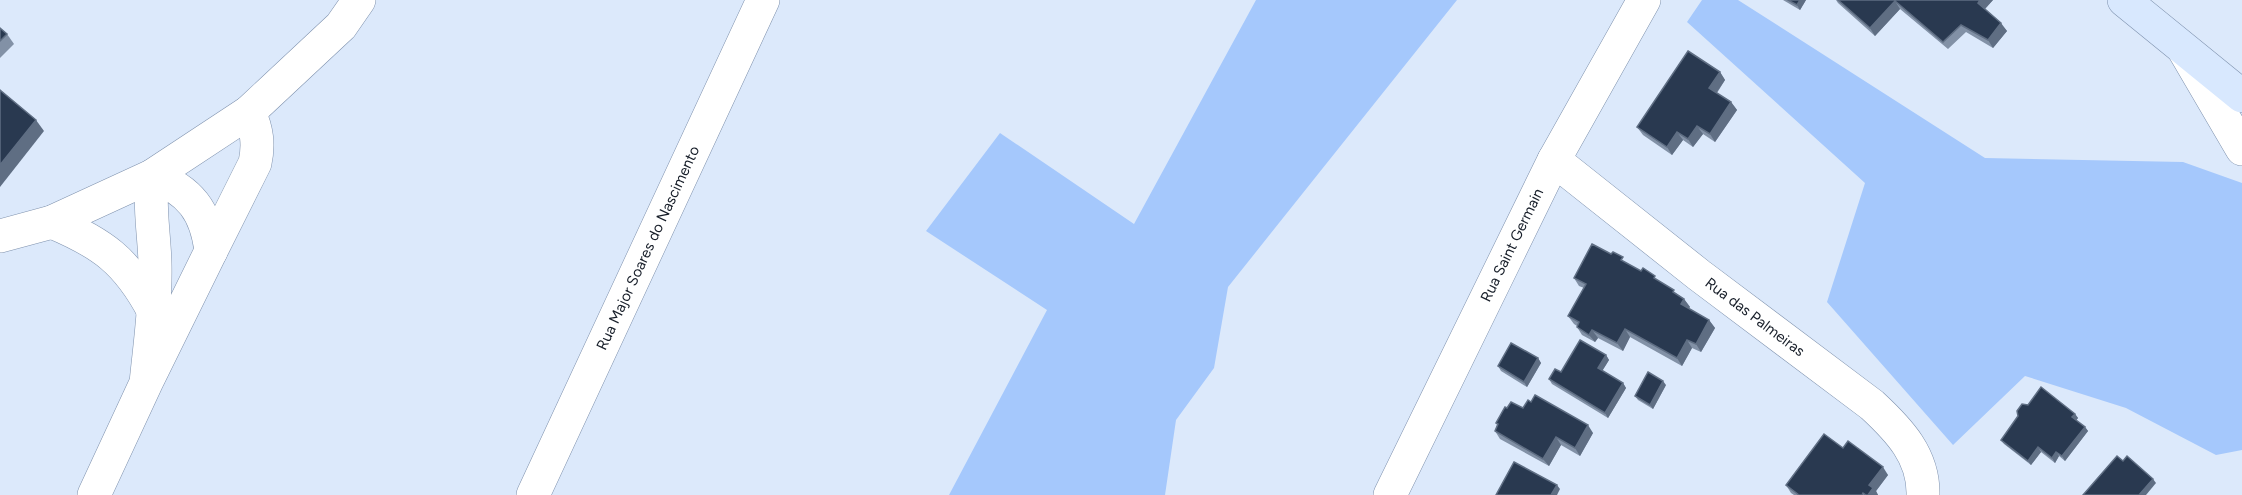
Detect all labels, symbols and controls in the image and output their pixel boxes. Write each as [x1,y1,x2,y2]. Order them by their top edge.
street label: Rua Major Soares do Nascimento [593,143,703,353]
street label: Rua Saint Germain [1477,185,1547,305]
street label: Rua das Palmeiras [1702,274,1808,360]

